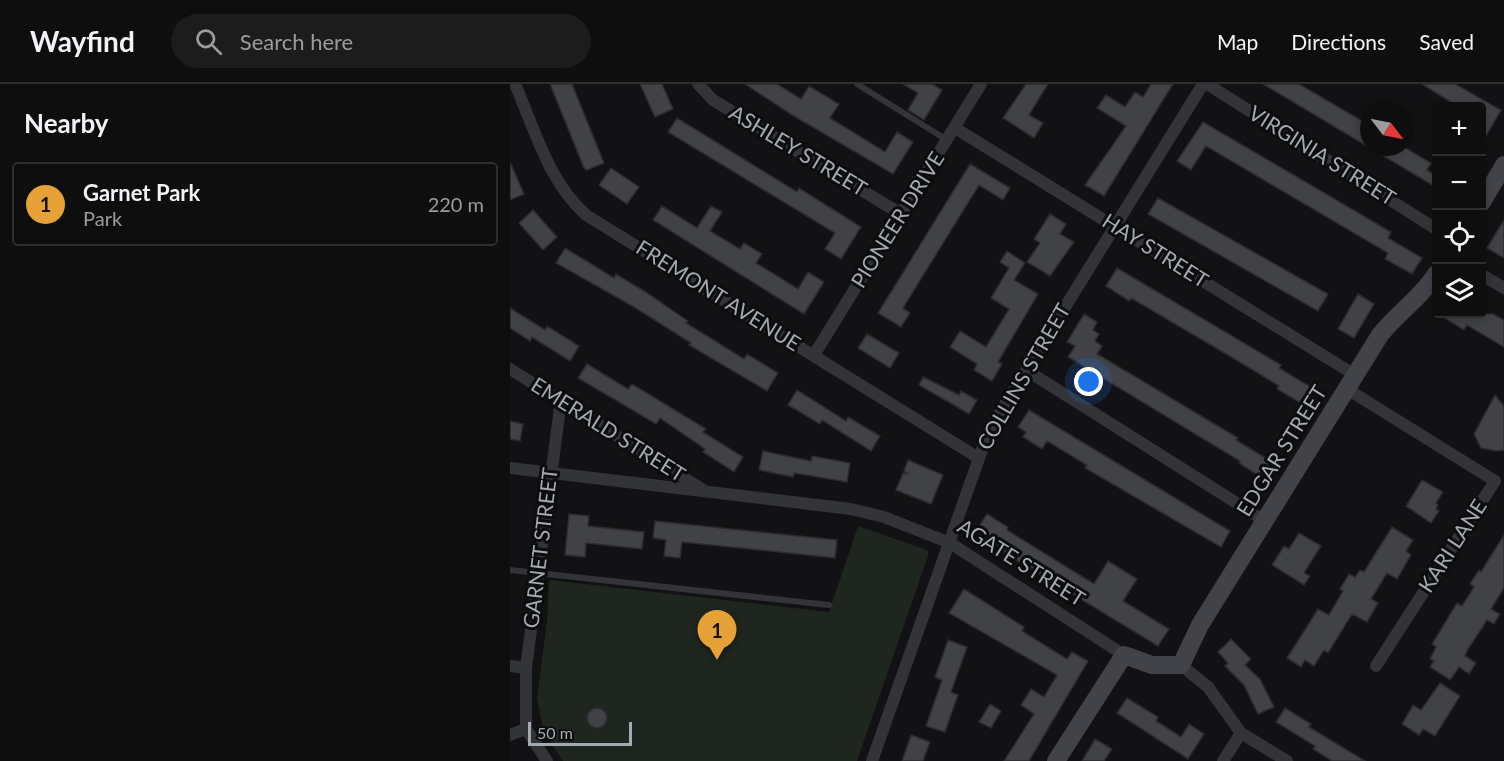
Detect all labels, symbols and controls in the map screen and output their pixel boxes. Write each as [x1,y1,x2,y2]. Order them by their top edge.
search box [171,14,591,68]
text: Wayfind [30,24,135,58]
icon: search [192,25,225,58]
text: Search here [240,28,353,55]
text: Map [1217,29,1258,54]
text: Directions [1291,29,1386,54]
text: Saved [1419,29,1474,54]
street label: ASHLEY STREET [726,99,872,201]
street label: VIRGINIA STREET [1245,99,1401,210]
north arrow [1360,102,1414,156]
map controls [1432,102,1486,318]
button: + [1432,102,1486,156]
text: Nearby [24,107,109,139]
street label: PIONEER DRIVE [845,147,949,292]
button: − [1432,156,1486,210]
text: Garnet Park [83,179,200,206]
text: 1 [40,192,51,216]
text: 220 m [428,192,484,216]
text: Park [83,206,122,230]
street label: HAY STREET [1098,207,1214,292]
button: locate [1432,210,1486,264]
street label: FREMONT AVENUE [632,234,806,355]
button: layers [1432,264,1486,318]
street label: COLLINS STREET [971,298,1075,454]
your location [1074,367,1103,396]
street label: EMERALD STREET [527,371,691,487]
street label: EDGAR STREET [1230,380,1331,520]
street label: GARNET STREET [517,466,562,629]
street label: KARI LANE [1412,494,1491,596]
street label: AGATE STREET [954,513,1091,611]
pin: 1 [698,610,736,660]
scale bar [528,719,632,746]
text: 50 m [537,723,573,742]

